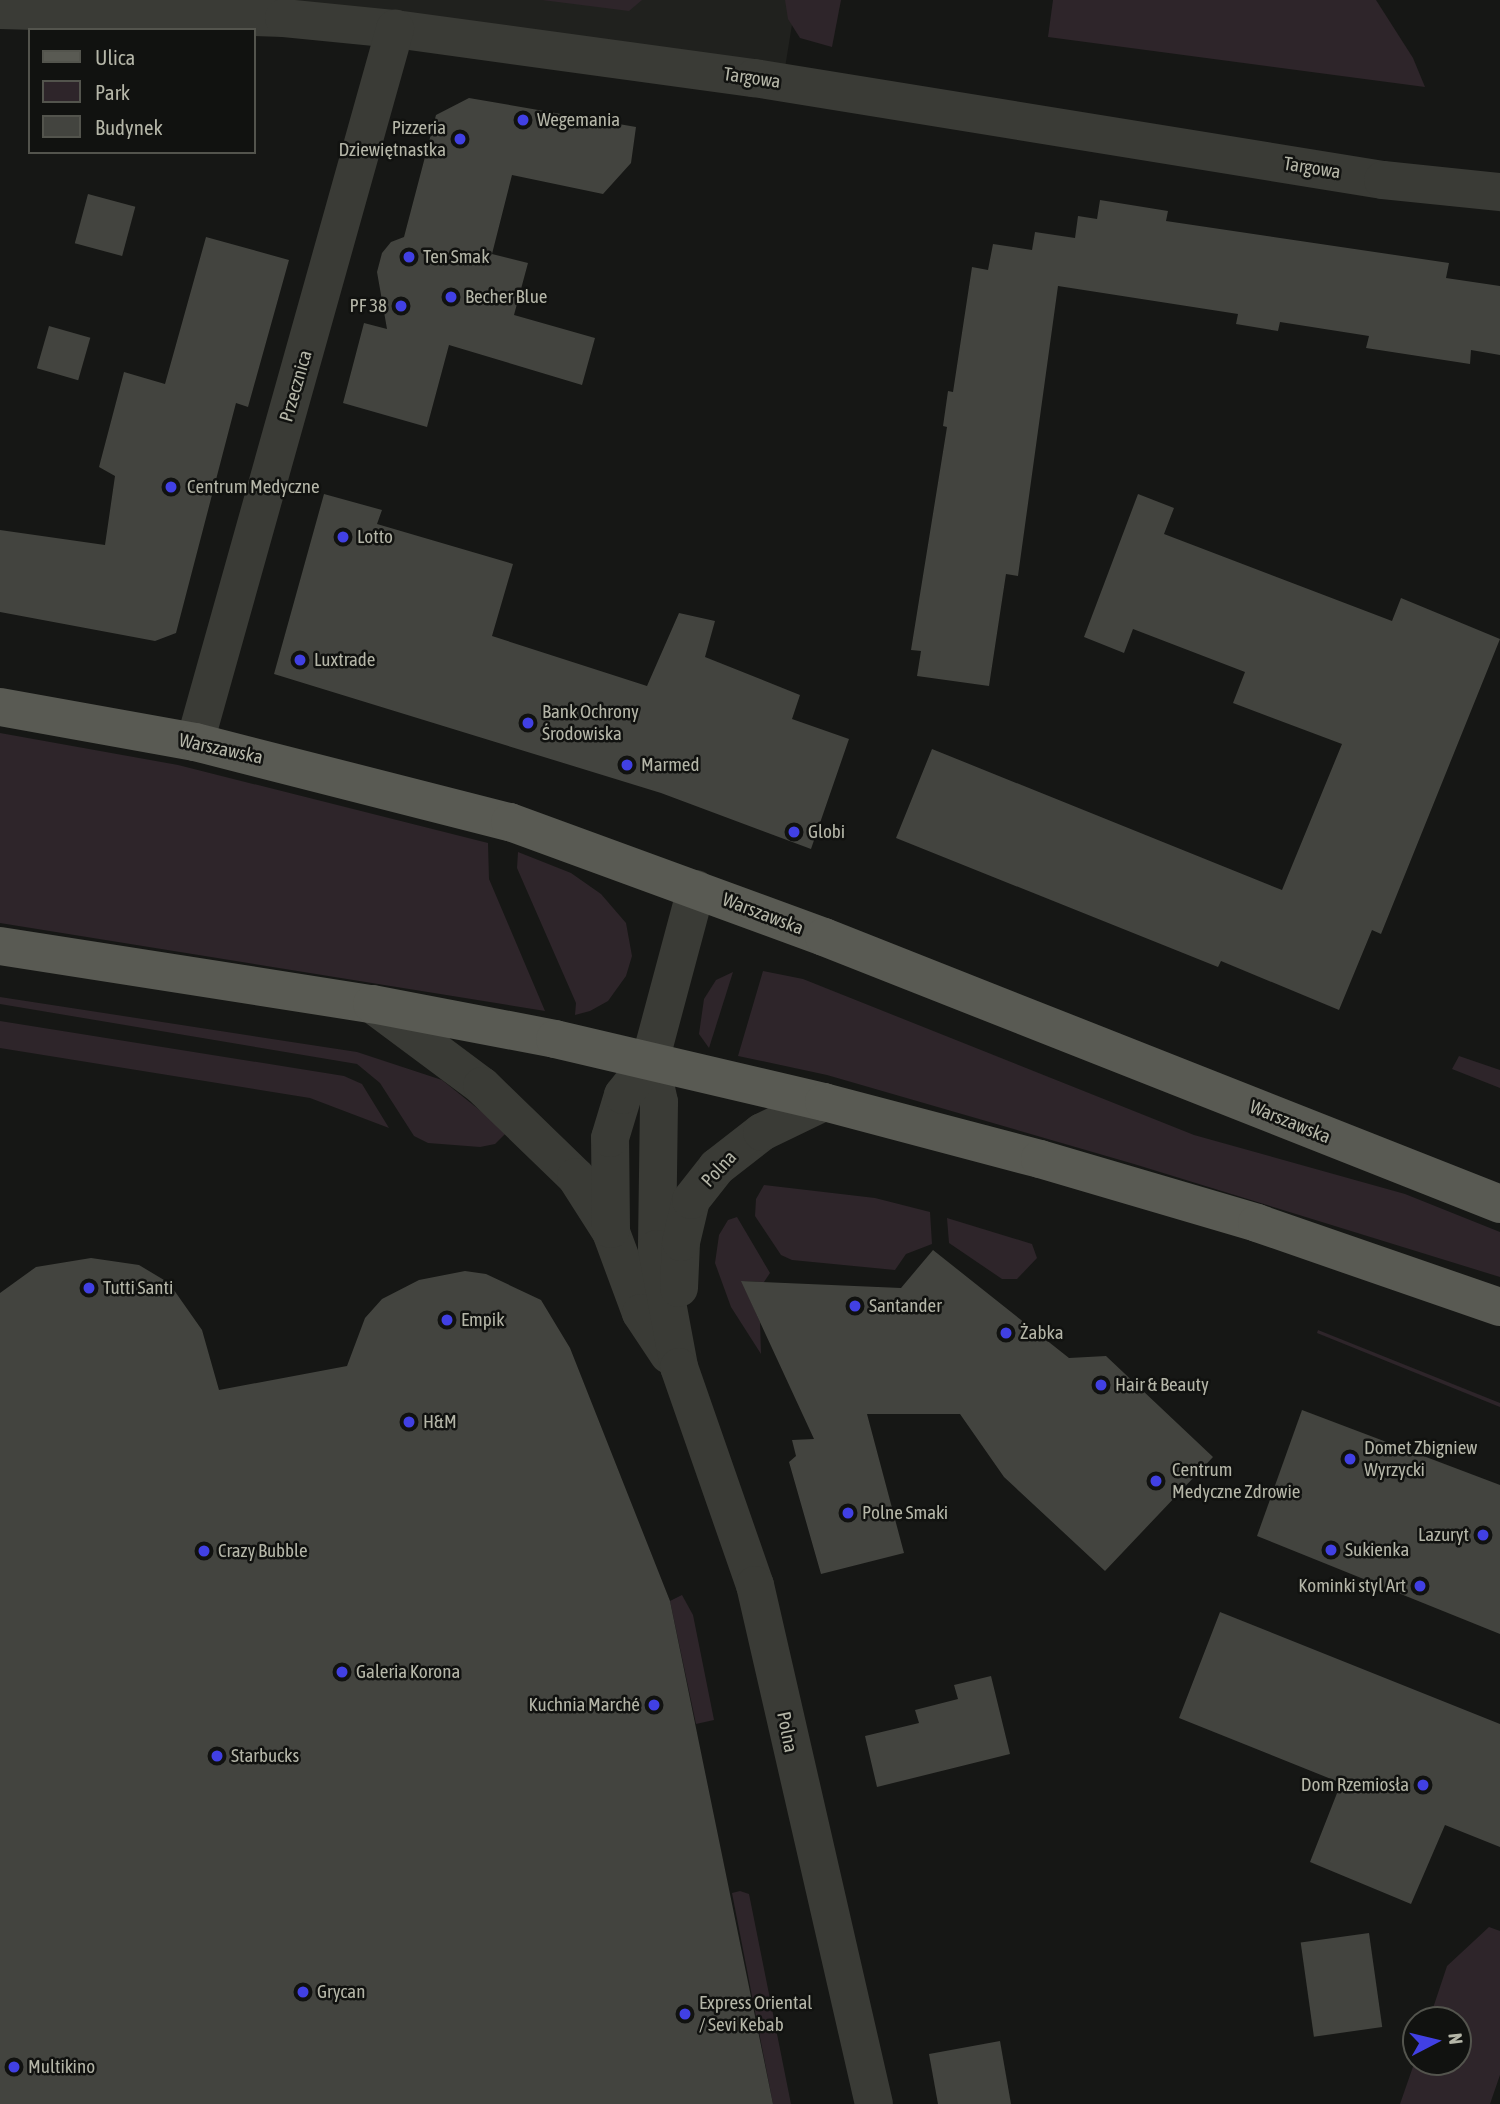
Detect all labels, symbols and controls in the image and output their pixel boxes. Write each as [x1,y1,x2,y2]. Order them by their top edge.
legend [28,28,256,154]
text: Ulica [95,45,135,69]
street label: Targowa [722,63,782,93]
text: Park [95,80,130,104]
place label: Wegemania [537,109,620,131]
marker: Wegemania [515,112,531,128]
text: Budynek [95,115,163,139]
place label: Pizzeria Dziewiętnastka [338,117,446,161]
marker: Pizzeria Dziewiętnastka [452,131,468,147]
street label: Targowa [1282,152,1342,184]
place label: Ten Smak [423,246,489,268]
marker: Ten Smak [401,249,417,265]
place label: Becher Blue [465,286,547,308]
marker: Becher Blue [443,289,459,305]
place label: PF 38 [350,295,387,317]
marker: PF 38 [393,298,409,314]
street label: Przecznica [275,348,317,424]
place label: Centrum Medyczne [187,476,320,498]
marker: Centrum Medyczne [161,477,181,497]
place label: Lotto [357,526,393,548]
marker: Lotto [335,529,351,545]
place label: Luxtrade [314,649,375,671]
marker: Luxtrade [292,652,308,668]
place label: Bank Ochrony Środowiska [542,701,639,745]
marker: Bank Ochrony Środowiska [520,715,536,731]
street label: Warszawska [177,729,265,769]
place label: Marmed [641,754,699,776]
marker: Marmed [619,757,635,773]
place label: Globi [808,821,845,843]
marker: Globi [786,824,802,840]
street label: Warszawska [719,888,807,940]
street label: Warszawska [1246,1095,1334,1149]
street label: Polna [697,1146,741,1192]
place label: Tutti Santi [103,1277,173,1299]
marker: Tutti Santi [81,1280,97,1296]
place label: Santander [869,1295,942,1317]
marker: Santander [847,1298,863,1314]
place label: Empik [461,1309,505,1331]
marker: Empik [439,1312,455,1328]
place label: Żabka [1020,1322,1064,1344]
marker: Żabka [998,1325,1014,1341]
place label: Hair & Beauty [1115,1374,1209,1396]
marker: Hair & Beauty [1093,1377,1109,1393]
place label: H&M [423,1411,457,1433]
marker: H&M [401,1414,417,1430]
place label: Domet Zbigniew Wyrzycki [1364,1437,1477,1481]
marker: Domet Zbigniew Wyrzycki [1342,1451,1358,1467]
place label: Centrum Medyczne Zdrowie [1172,1459,1300,1503]
marker: Centrum Medyczne Zdrowie [1146,1471,1166,1491]
place label: Polne Smaki [862,1502,948,1524]
marker: Polne Smaki [840,1505,856,1521]
place label: Lazuryt [1418,1524,1469,1546]
marker: Lazuryt [1475,1527,1491,1543]
place label: Sukienka [1345,1539,1409,1561]
place label: Crazy Bubble [218,1540,308,1562]
marker: Sukienka [1323,1542,1339,1558]
marker: Crazy Bubble [196,1543,212,1559]
place label: Kominki styl Art [1298,1575,1406,1597]
marker: Kominki styl Art [1412,1578,1428,1594]
place label: Galeria Korona [356,1661,460,1683]
marker: Galeria Korona [334,1664,350,1680]
place label: Kuchnia Marché [528,1694,640,1716]
marker: Kuchnia Marché [646,1697,662,1713]
street label: Polna [772,1710,802,1754]
place label: Starbucks [231,1745,299,1767]
marker: Starbucks [209,1748,225,1764]
place label: Dom Rzemiosła [1301,1774,1409,1796]
marker: Dom Rzemiosła [1415,1777,1431,1793]
place label: Grycan [317,1981,365,2003]
marker: Grycan [295,1984,311,2000]
place label: Express Oriental / Sevi Kebab [699,1992,812,2036]
marker: Express Oriental / Sevi Kebab [677,2006,693,2022]
north arrow [1402,2006,1472,2076]
text: N [1444,2032,1467,2046]
place label: Multikino [28,2056,95,2078]
marker: Multikino [6,2059,22,2075]

